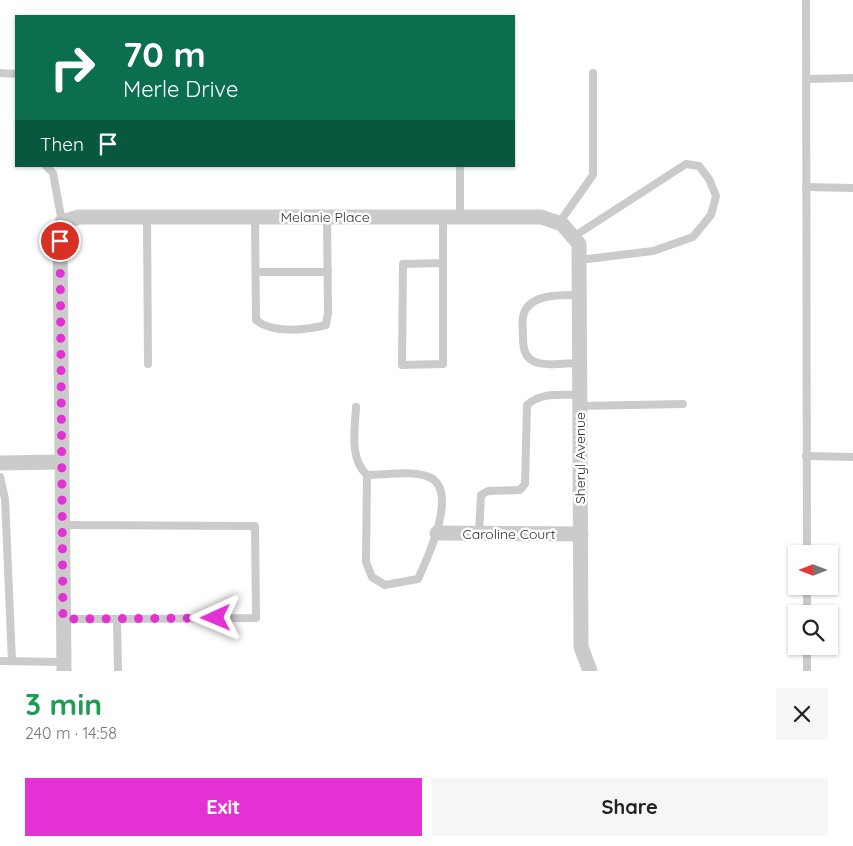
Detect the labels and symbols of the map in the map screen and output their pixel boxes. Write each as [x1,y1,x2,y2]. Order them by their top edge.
street label: Melanie Place [280,208,370,226]
pin [39,220,81,262]
street label: Sheryl Avenue [571,412,589,504]
street label: Caroline Court [463,525,556,543]
north arrow [788,545,838,595]
position arrow [189,591,241,643]

